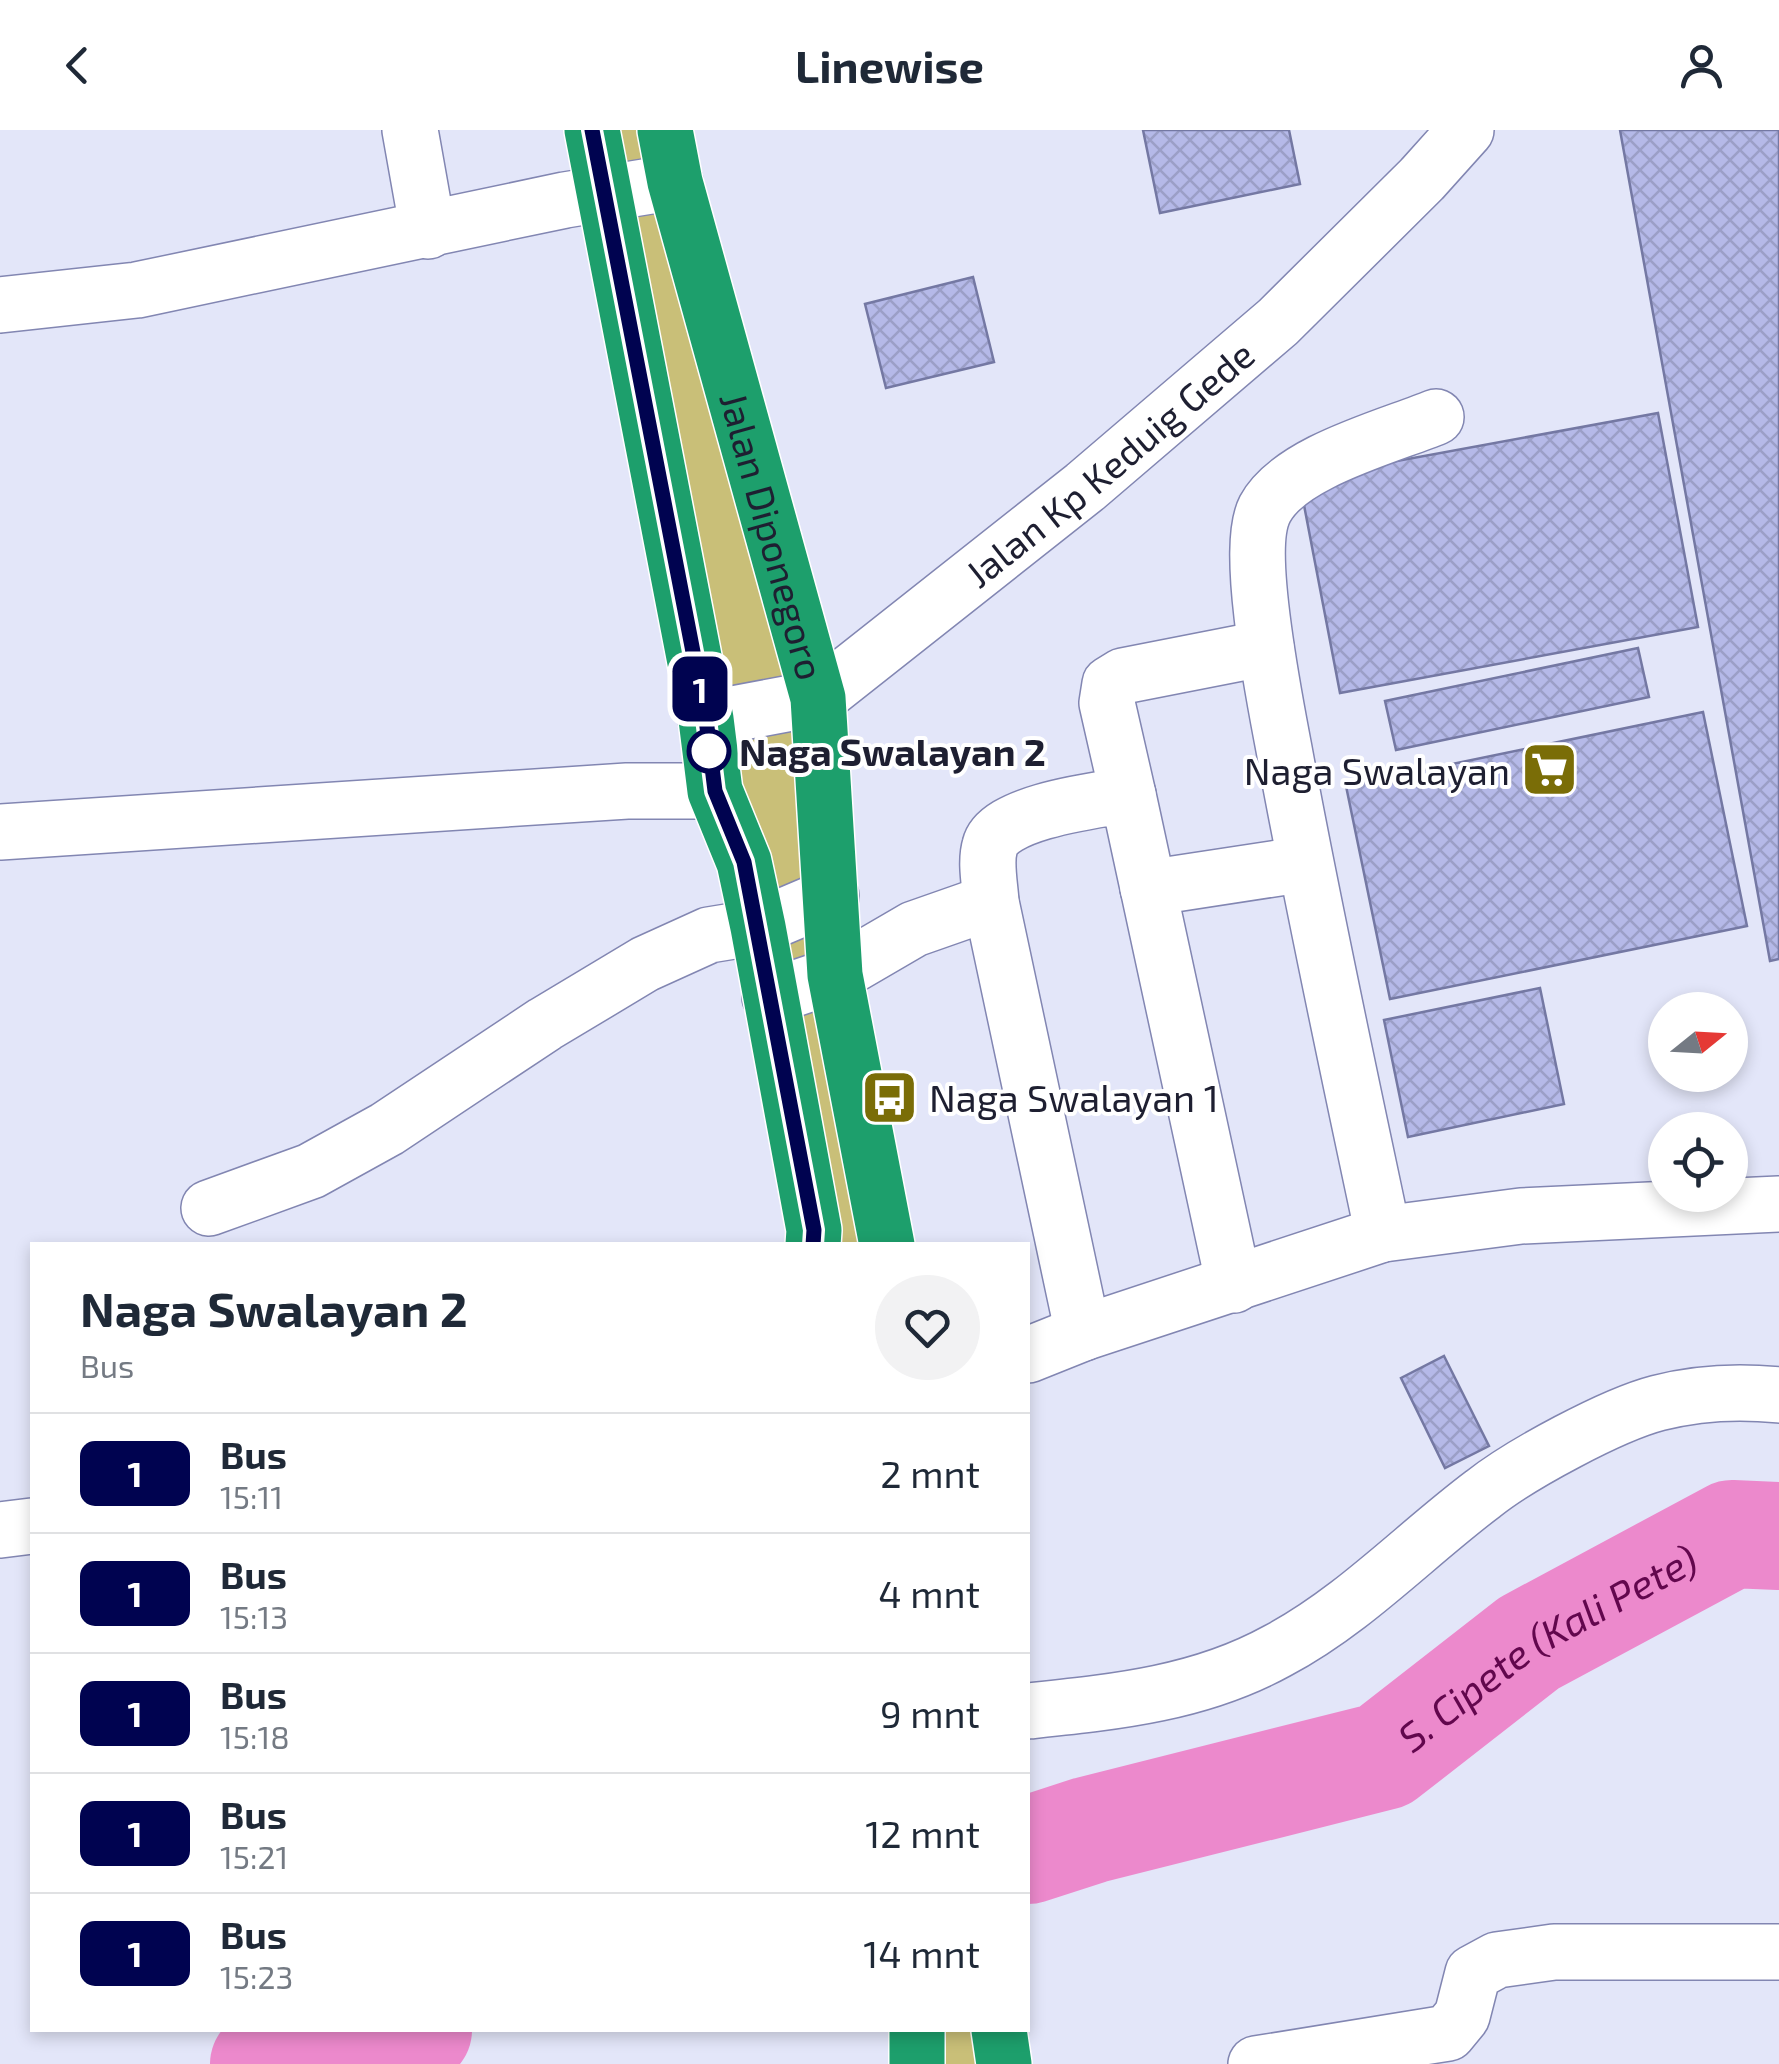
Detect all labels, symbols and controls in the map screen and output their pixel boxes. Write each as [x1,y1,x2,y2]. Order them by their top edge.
icon: back [50,38,105,93]
text: Linewise [795,38,984,92]
icon: person [1674,38,1729,93]
street label: Jalan Kp Keduig Gede [956,330,1263,596]
street label: Jalan Diponegoro [711,387,835,685]
line badge: 1 [668,656,732,722]
text: 1 [692,668,708,710]
place label: Naga Swalayan 2 [739,728,1046,774]
marker: Naga Swalayan 2 [688,730,730,772]
supermarket icon: Naga Swalayan [1519,740,1579,800]
place label: Naga Swalayan [1244,747,1510,793]
north arrow [1648,992,1748,1092]
map controls [1648,992,1748,1212]
bus stop icon: Naga Swalayan 1 [860,1067,920,1127]
place label: Naga Swalayan 1 [929,1074,1219,1120]
button: locate [1648,1112,1748,1212]
button: heart [875,1275,980,1380]
text: Naga Swalayan 2 [80,1279,468,1337]
text: Bus [80,1346,134,1384]
text: Bus [220,1431,287,1477]
text: 2 mnt [880,1450,980,1496]
text: 1 [127,1452,143,1494]
text: 15:11 [220,1477,283,1515]
water label: S. Cipete (Kali Pete) [1388,1534,1705,1761]
text: Bus [220,1551,287,1597]
text: 4 mnt [878,1570,980,1616]
text: 1 [127,1572,143,1614]
text: 15:13 [220,1597,288,1635]
text: Bus [220,1671,287,1717]
text: 9 mnt [880,1690,980,1736]
text: 1 [127,1692,143,1734]
text: 15:18 [220,1717,290,1755]
text: Bus [220,1791,287,1837]
text: 12 mnt [865,1810,980,1856]
text: 1 [127,1812,143,1854]
text: 15:21 [220,1837,288,1875]
text: Bus [220,1911,287,1957]
text: 14 mnt [863,1930,980,1976]
text: 1 [127,1932,143,1974]
text: 15:23 [220,1957,293,1995]

